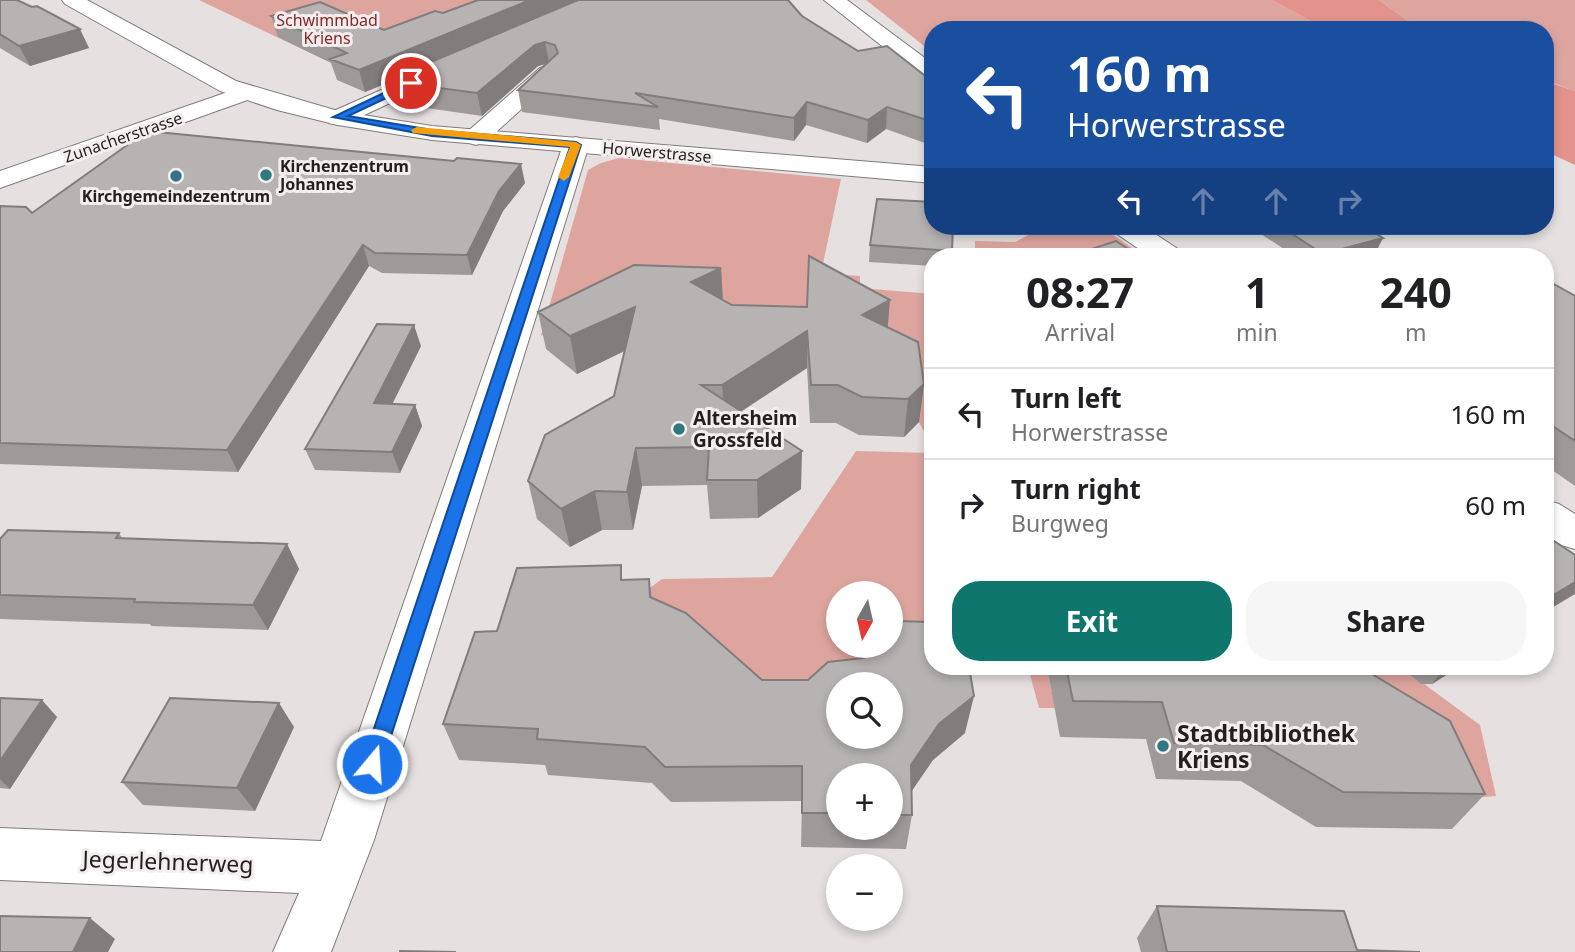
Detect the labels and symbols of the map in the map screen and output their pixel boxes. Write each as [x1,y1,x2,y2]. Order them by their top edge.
park label: Schwimmbad Kriens [276,9,378,49]
pin [381,53,441,113]
street label: Zunacherstrasse [61,106,185,168]
street label: Horwerstrasse [602,136,712,168]
place label: Kirchenzentrum Johannes [278,155,409,195]
marker: Kirchenzentrum Johannes [258,167,274,183]
marker: Kirchgemeindezentrum [168,168,184,184]
place label: Kirchgemeindezentrum [82,185,270,207]
place label: Altersheim Grossfeld [693,405,797,453]
marker: Altersheim Grossfeld [671,421,687,437]
north arrow [826,581,903,658]
place label: Stadtbibliothek Kriens [1177,717,1356,775]
position arrow [335,727,409,801]
marker: Stadtbibliothek Kriens [1155,738,1171,754]
street label: Jegerlehnerweg [80,842,254,880]

